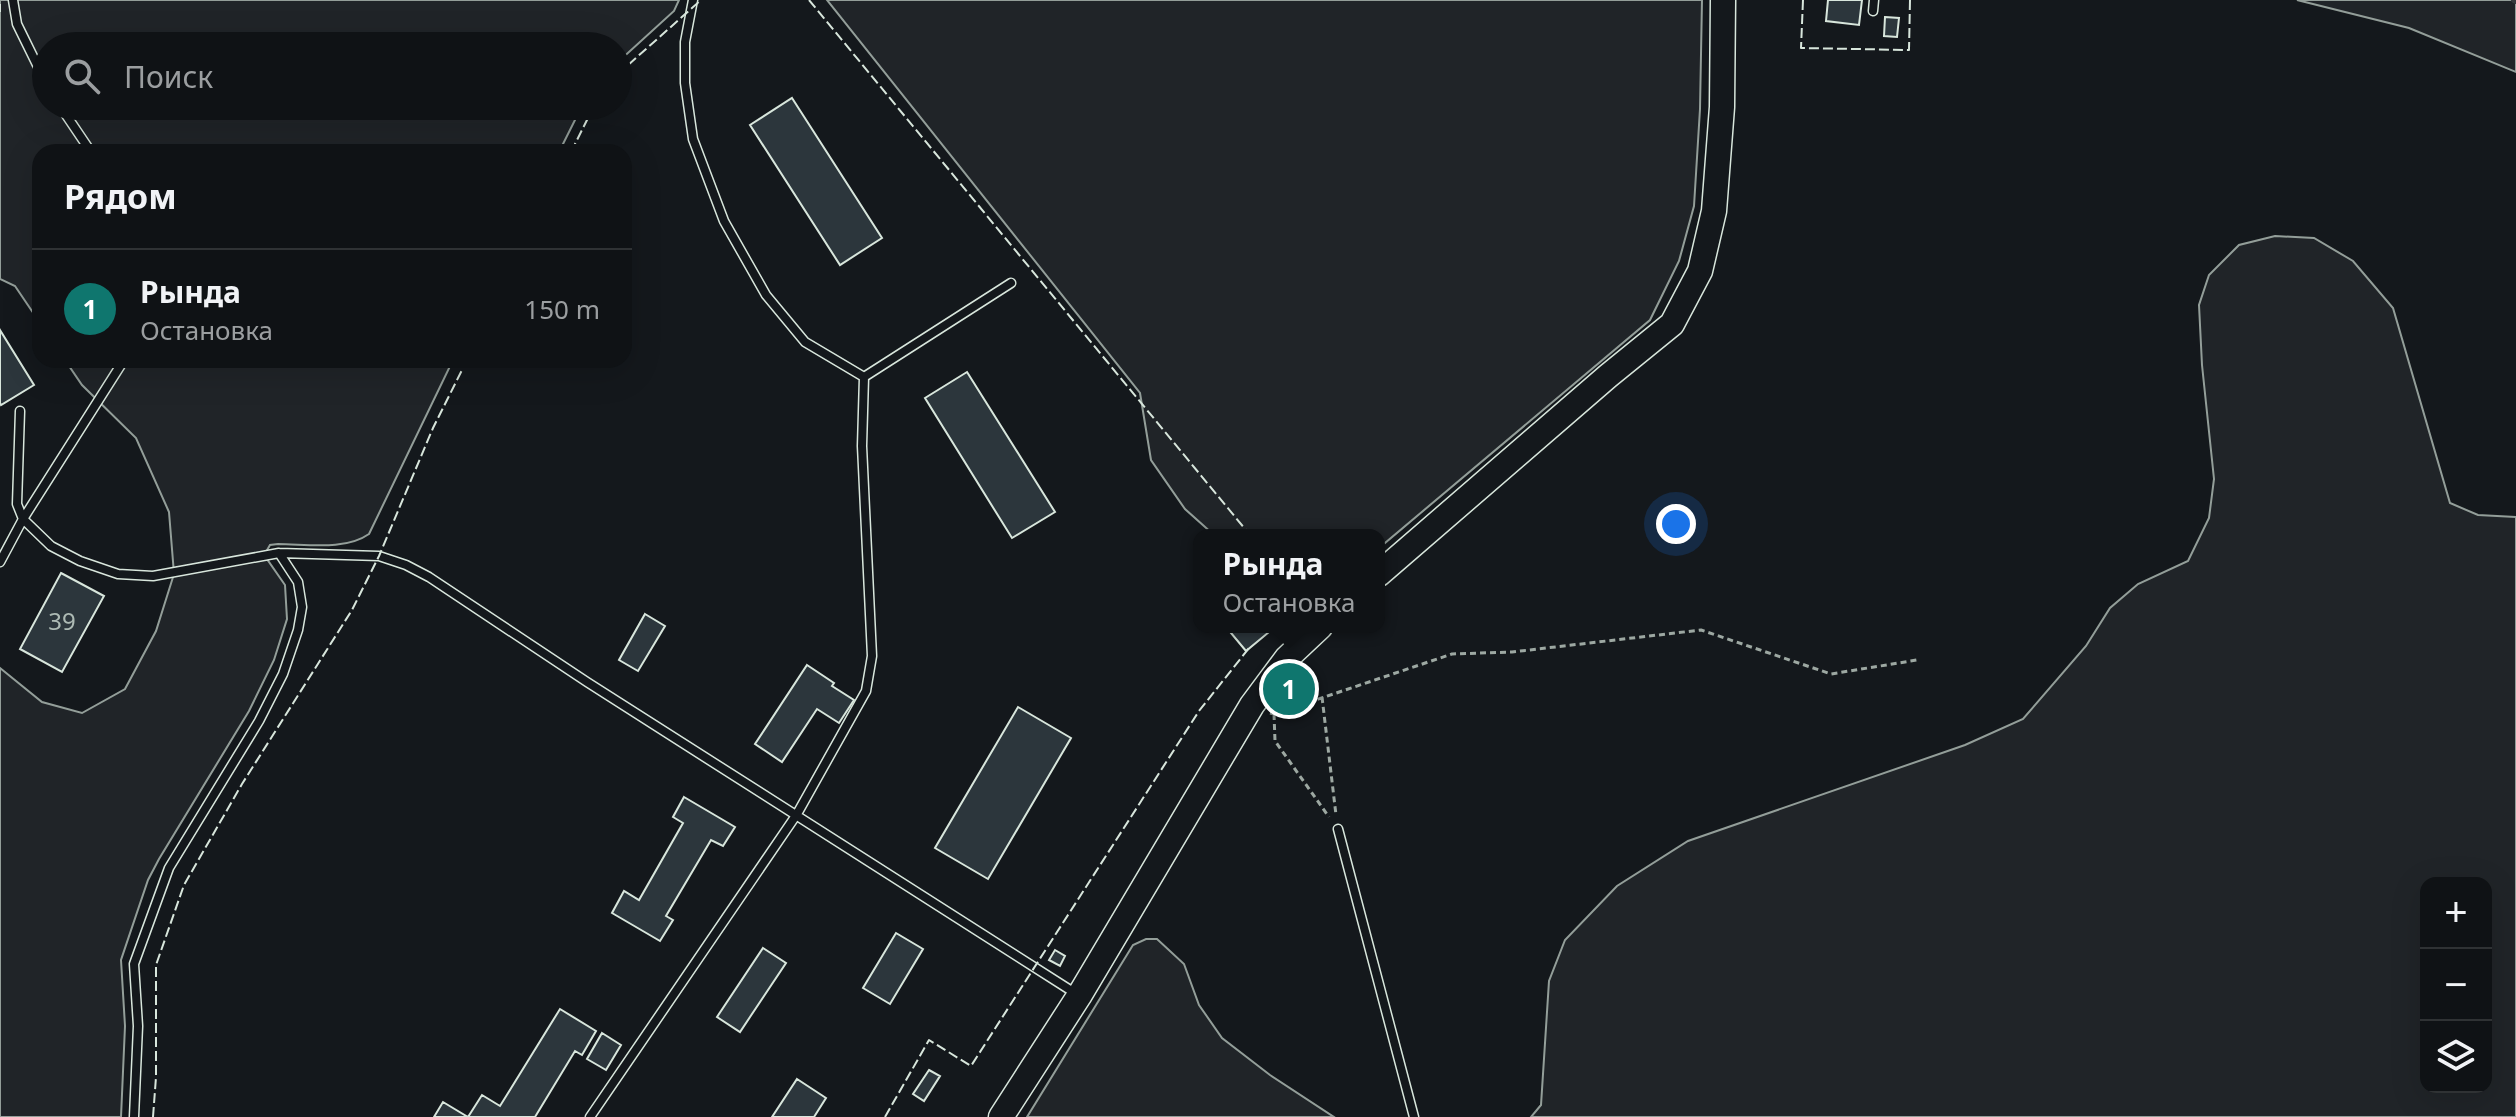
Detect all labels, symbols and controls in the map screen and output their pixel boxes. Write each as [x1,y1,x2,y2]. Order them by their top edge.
search box [32,32,632,120]
icon: search [60,54,104,98]
text: Поиск [124,56,213,97]
text: Рядом [64,173,177,219]
text: Рында [140,271,241,312]
text: 1 [83,291,97,327]
text: 150 m [524,291,600,327]
text: Остановка [140,312,273,348]
your location [1656,504,1696,544]
popup [1193,529,1385,633]
text: Рында [1223,543,1324,584]
text: Остановка [1223,584,1355,620]
house number: 39 [48,604,76,637]
pin: 1 [1263,659,1315,719]
map controls [2420,877,2492,1093]
button: + [2420,877,2492,949]
button: − [2420,949,2492,1021]
button: layers [2420,1021,2492,1093]

